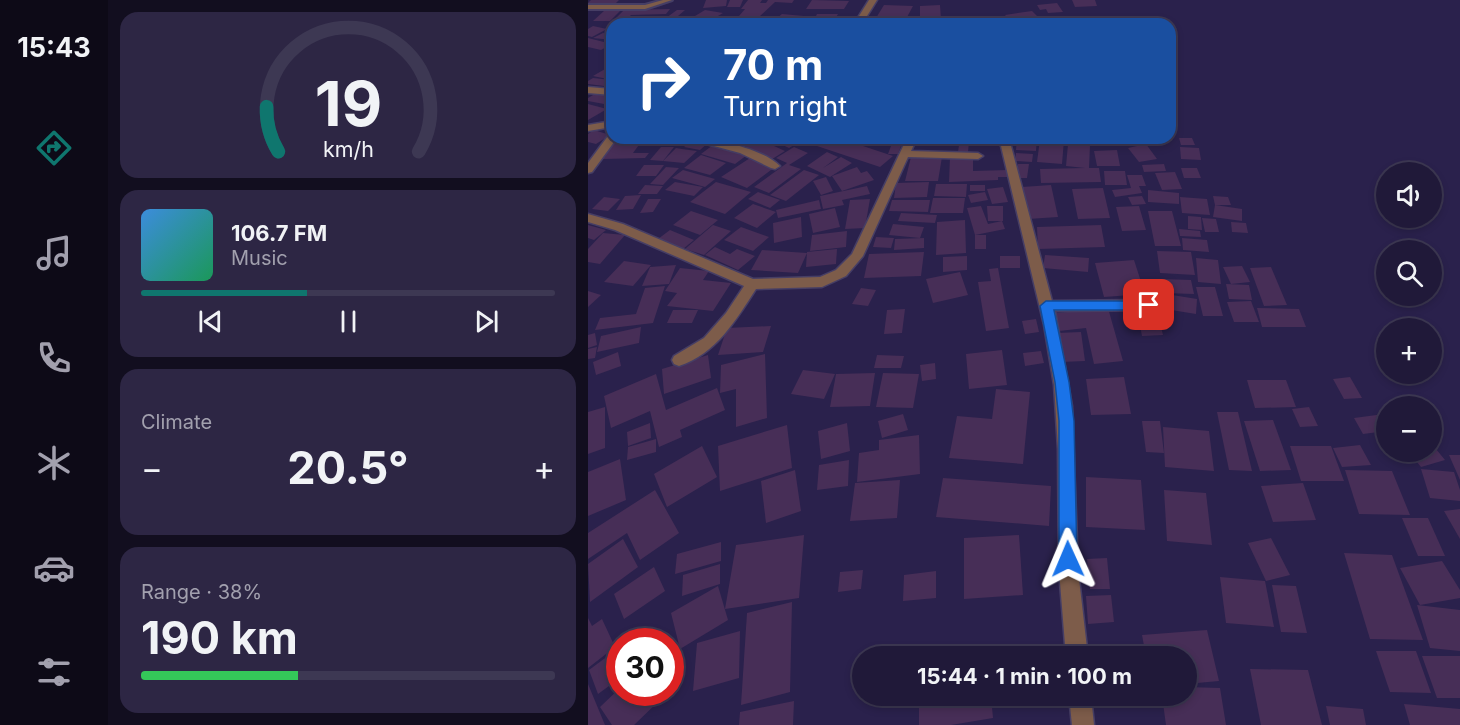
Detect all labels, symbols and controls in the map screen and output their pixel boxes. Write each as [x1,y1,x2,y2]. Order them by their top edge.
text: 15:43 [17,31,91,64]
text: 70 m [723,39,823,90]
icon: right [624,42,702,120]
text: 19 [314,66,382,141]
text: Turn right [723,90,847,123]
icon: directions [33,127,75,169]
text: km/h [323,137,373,163]
map controls [1376,162,1442,462]
button: sound [1376,162,1442,228]
text: 106.7 FM [231,220,327,246]
icon: music [33,232,75,274]
button: search [1376,240,1442,306]
text: Music [231,246,288,270]
pin [1123,279,1174,330]
icon: arrive [1132,288,1165,321]
icon: previous [194,305,227,338]
icon: pause [332,305,365,338]
icon: next [470,305,503,338]
button: + [1376,318,1442,384]
icon: phone [33,337,75,379]
button: − [1376,396,1442,462]
text: Climate [141,410,212,434]
text: 20.5° [287,440,409,495]
icon: climate [33,442,75,484]
text: − [141,448,163,488]
text: + [533,448,555,488]
position arrow [1036,527,1100,591]
icon: car [33,547,75,589]
text: Range · 38% [141,580,262,604]
text: 190 km [141,610,298,665]
speed limit sign: 30 [606,628,684,706]
icon: filters [33,651,75,693]
text: 15:44 · 1 min · 100 m [917,663,1132,689]

